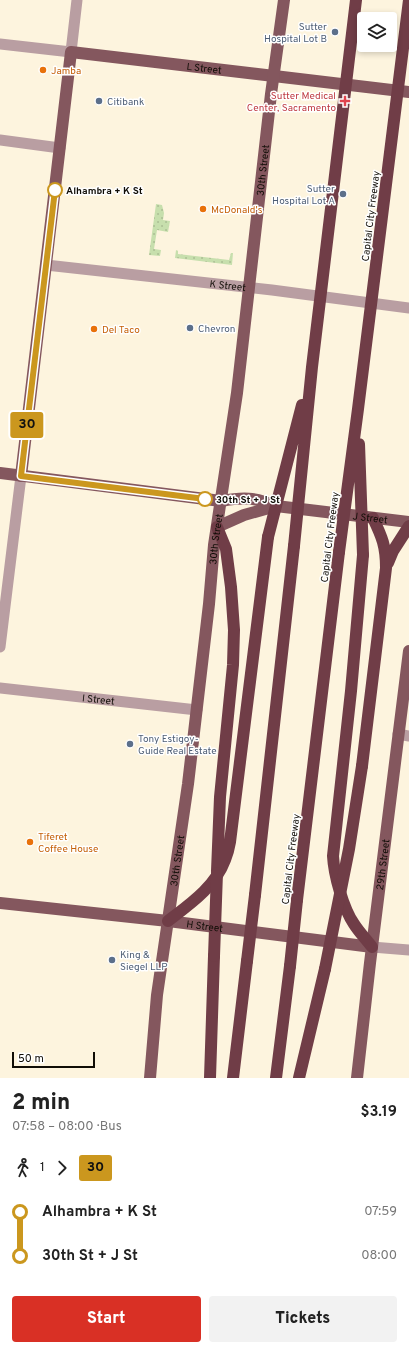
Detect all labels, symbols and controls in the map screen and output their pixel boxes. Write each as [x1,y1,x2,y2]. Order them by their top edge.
map controls [357,12,397,52]
button: layers [357,12,397,52]
place label: Sutter Hospital Lot B [264,21,327,46]
marker: Sutter Hospital Lot B [330,27,340,37]
street label: L Street [186,61,222,78]
marker: Jamba [38,65,48,75]
place label: Jamba [51,65,81,78]
place label: Sutter Medical Center, Sacramento [247,90,336,115]
marker: Sutter Medical Center, Sacramento [339,95,351,107]
marker: Citibank [94,96,104,106]
place label: Citibank [107,96,144,109]
street label: 30th Street [254,144,273,197]
street label: Capital City Freeway [359,170,383,262]
marker: Alhambra + K St [47,182,63,198]
place label: Sutter Hospital Lot A [272,183,335,208]
place label: Alhambra + K St [66,185,143,198]
marker: Sutter Hospital Lot A [338,189,348,199]
marker: McDonald's [198,204,208,214]
place label: McDonald's [211,204,263,217]
street label: K Street [209,278,247,295]
marker: Chevron [185,323,195,333]
place label: Chevron [198,323,235,336]
marker: Del Taco [89,324,99,334]
place label: Del Taco [102,324,140,337]
line badge: 30 [9,412,45,438]
text: 30 [18,416,36,433]
marker: 30th St + J St [197,491,213,507]
street label: Capital City Freeway [318,491,342,583]
place label: 30th St + J St [216,494,280,507]
street label: J Street [352,510,389,527]
street label: 30th Street [207,513,227,565]
street label: I Street [81,692,115,709]
place label: Tony Estigoy- Guide Real Estate [138,733,217,758]
marker: Tony Estigoy- Guide Real Estate [125,739,135,749]
street label: Capital City Freeway [279,813,303,905]
place label: Tiferet Coffee House [38,831,98,856]
street label: 30th Street [168,834,188,887]
marker: Tiferet Coffee House [25,837,35,847]
street label: 29th Street [374,838,393,891]
street label: H Street [185,918,224,936]
place label: King & Siegel LLP [120,949,168,974]
marker: King & Siegel LLP [107,955,117,965]
scale bar [12,1050,95,1069]
text: 50 m [18,1052,44,1066]
text: 2 min [12,1090,70,1117]
text: $3.19 [360,1103,397,1122]
text: 07:58 – 08:00 · Bus [12,1119,122,1135]
icon: walk [12,1157,34,1179]
icon: forward [51,1157,73,1179]
text: 30 [87,1159,104,1176]
text: 1 [40,1160,45,1176]
text: Alhambra + K St [42,1203,157,1222]
text: 07:59 [364,1204,397,1220]
text: 30th St + J St [42,1247,138,1266]
text: 08:00 [361,1248,397,1264]
button: Start [12,1296,201,1342]
button: Tickets [209,1296,397,1342]

